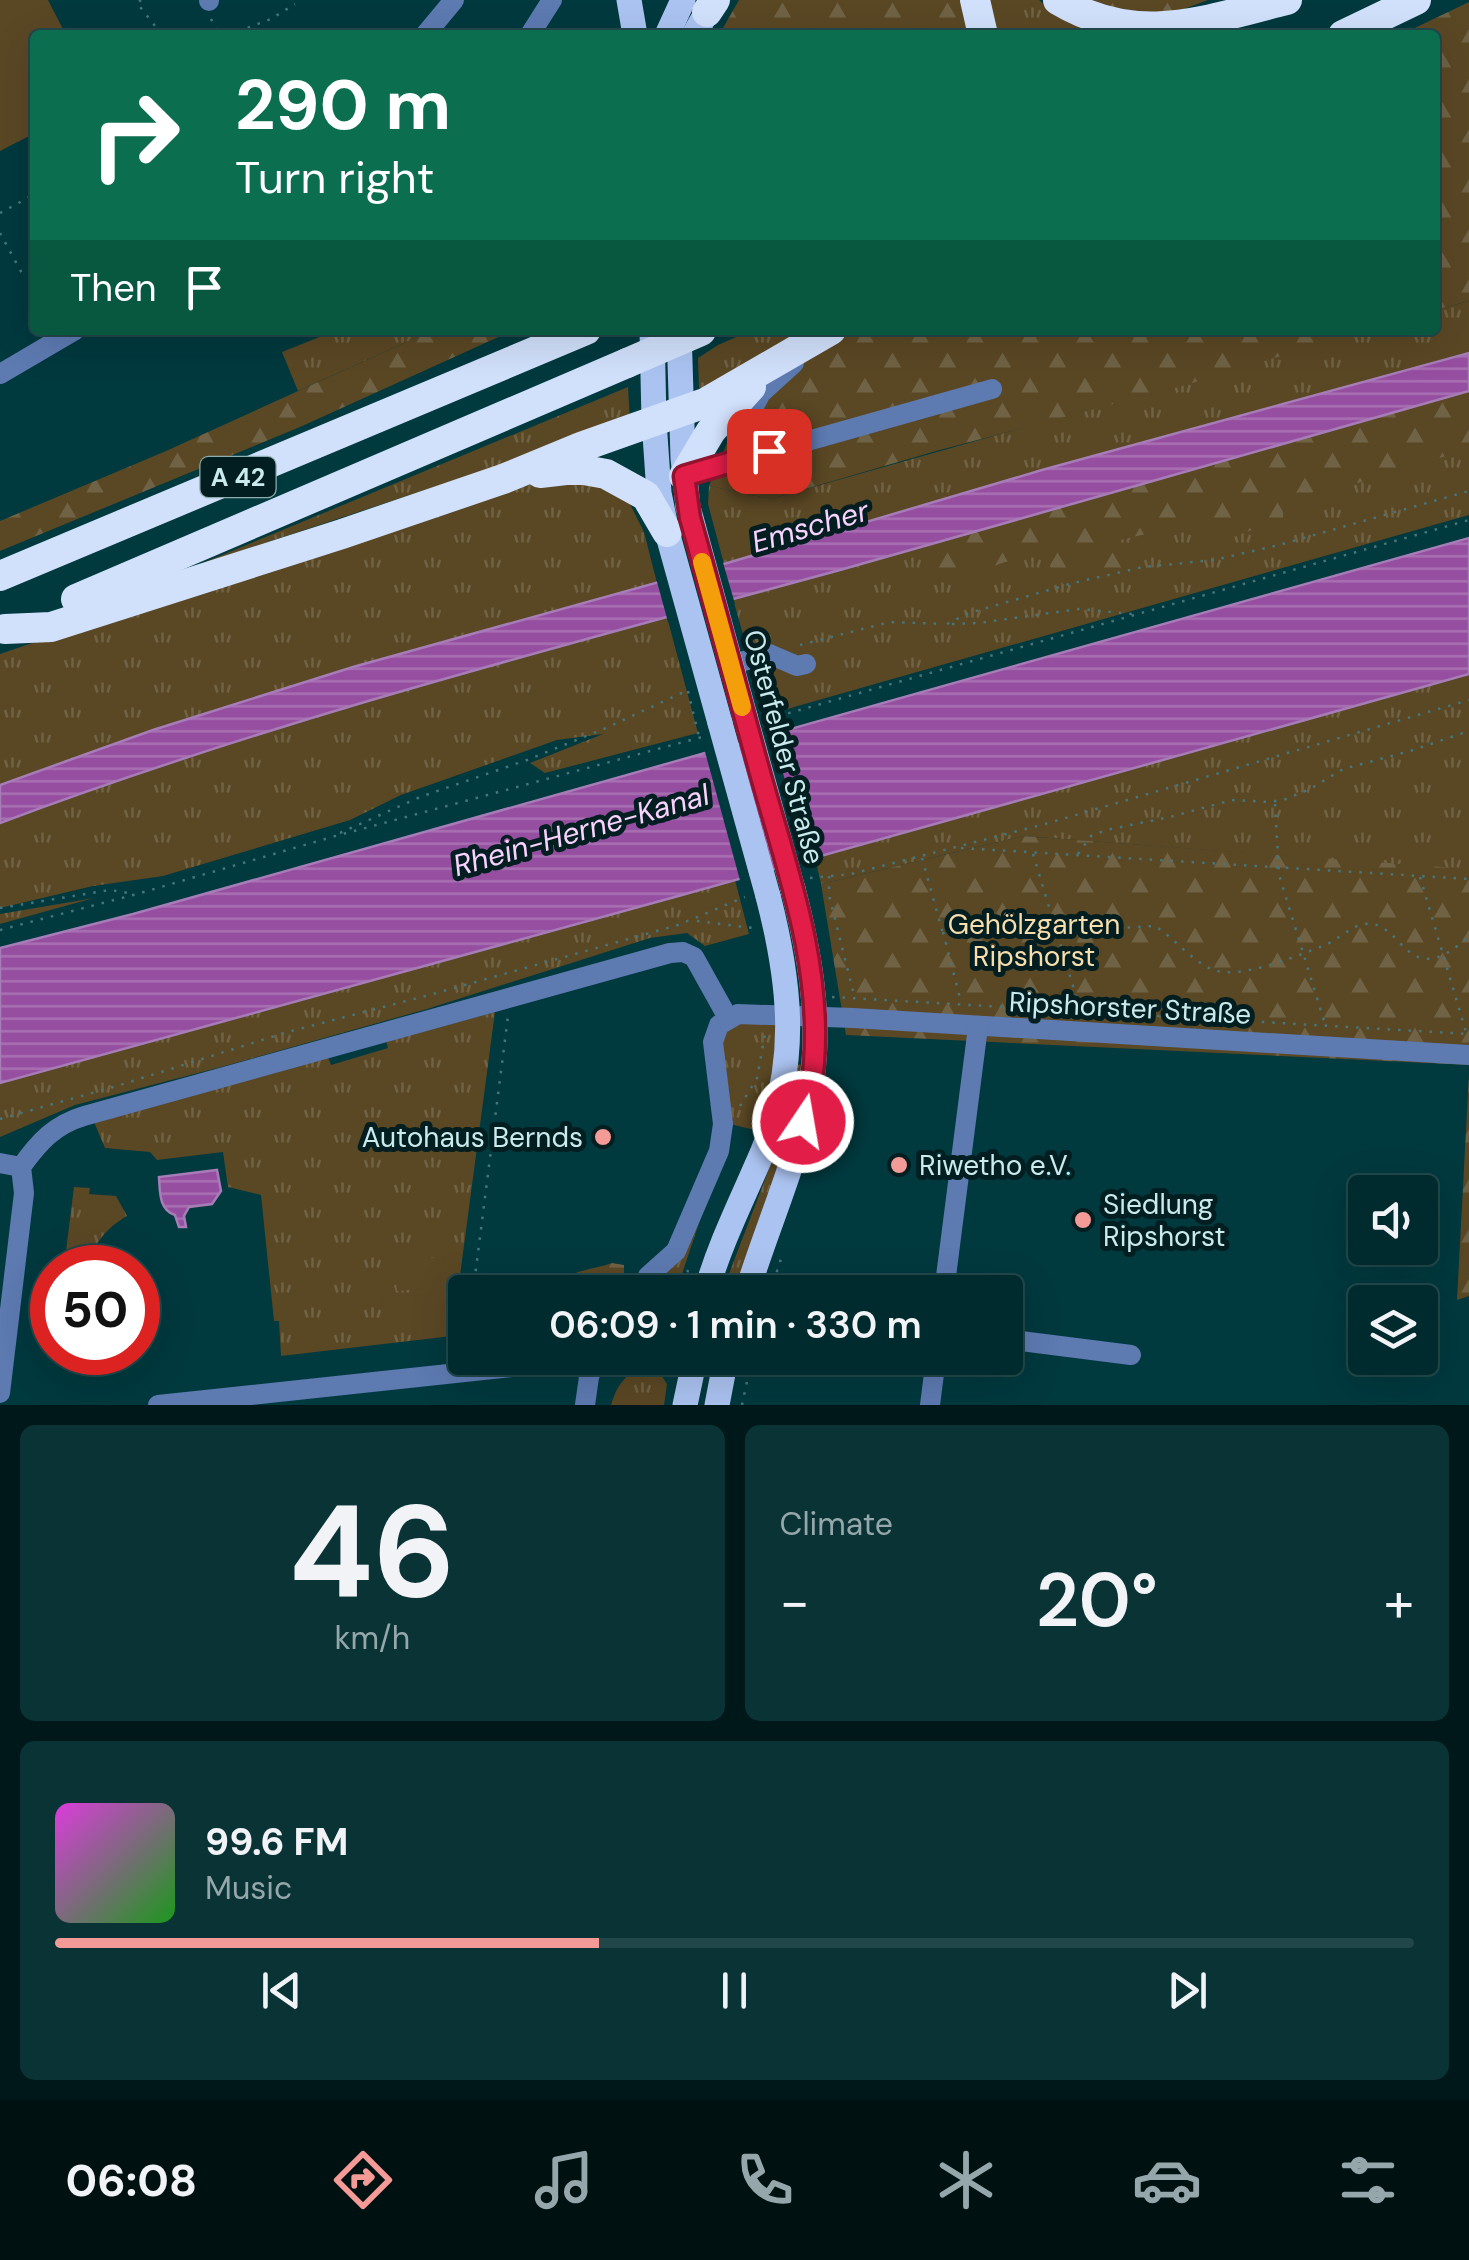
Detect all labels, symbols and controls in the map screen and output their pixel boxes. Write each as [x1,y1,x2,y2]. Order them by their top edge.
text: 290 m [235,60,451,151]
icon: right [70,70,200,200]
text: Turn right [235,148,434,207]
icon: arrive [177,260,232,315]
text: Then [70,263,157,313]
pin [727,409,812,494]
icon: arrive [742,424,797,479]
road number: A 42 [200,457,276,497]
water label: Emscher [747,490,874,561]
street label: Osterfelder Straße [735,626,833,868]
water label: Rhein-Herne-Kanal [448,774,715,885]
park label: Gehölzgarten Ripshorst [948,906,1120,975]
street label: Ripshorster Straße [1008,983,1252,1033]
position arrow [751,1070,855,1174]
place label: Autohaus Bernds [362,1119,583,1156]
marker: Autohaus Bernds [592,1126,614,1148]
place label: Riwetho e.V. [919,1147,1071,1184]
marker: Riwetho e.V. [888,1154,910,1176]
map controls [1348,1175,1438,1375]
button: sound [1348,1175,1438,1265]
place label: Siedlung Ripshorst [1103,1186,1225,1255]
marker: Siedlung Ripshorst [1072,1209,1094,1231]
speed limit sign: 50 [30,1245,160,1375]
button: layers [1348,1285,1438,1375]
text: 06:09 · 1 min · 330 m [549,1300,922,1350]
text: 46 [289,1467,456,1636]
text: Climate [780,1503,893,1545]
text: 20° [1036,1552,1158,1649]
text: − [780,1566,810,1638]
text: + [1384,1566,1414,1638]
text: km/h [334,1617,410,1659]
text: 99.6 FM [205,1817,348,1867]
text: Music [205,1867,292,1909]
icon: previous [254,1963,309,2018]
icon: pause [707,1963,762,2018]
icon: next [1160,1963,1215,2018]
icon: directions [328,2145,398,2215]
icon: music [529,2145,599,2215]
icon: phone [730,2145,800,2215]
icon: climate [931,2145,1001,2215]
icon: car [1132,2145,1202,2215]
icon: filters [1333,2145,1403,2215]
text: 06:08 [66,2151,197,2210]

